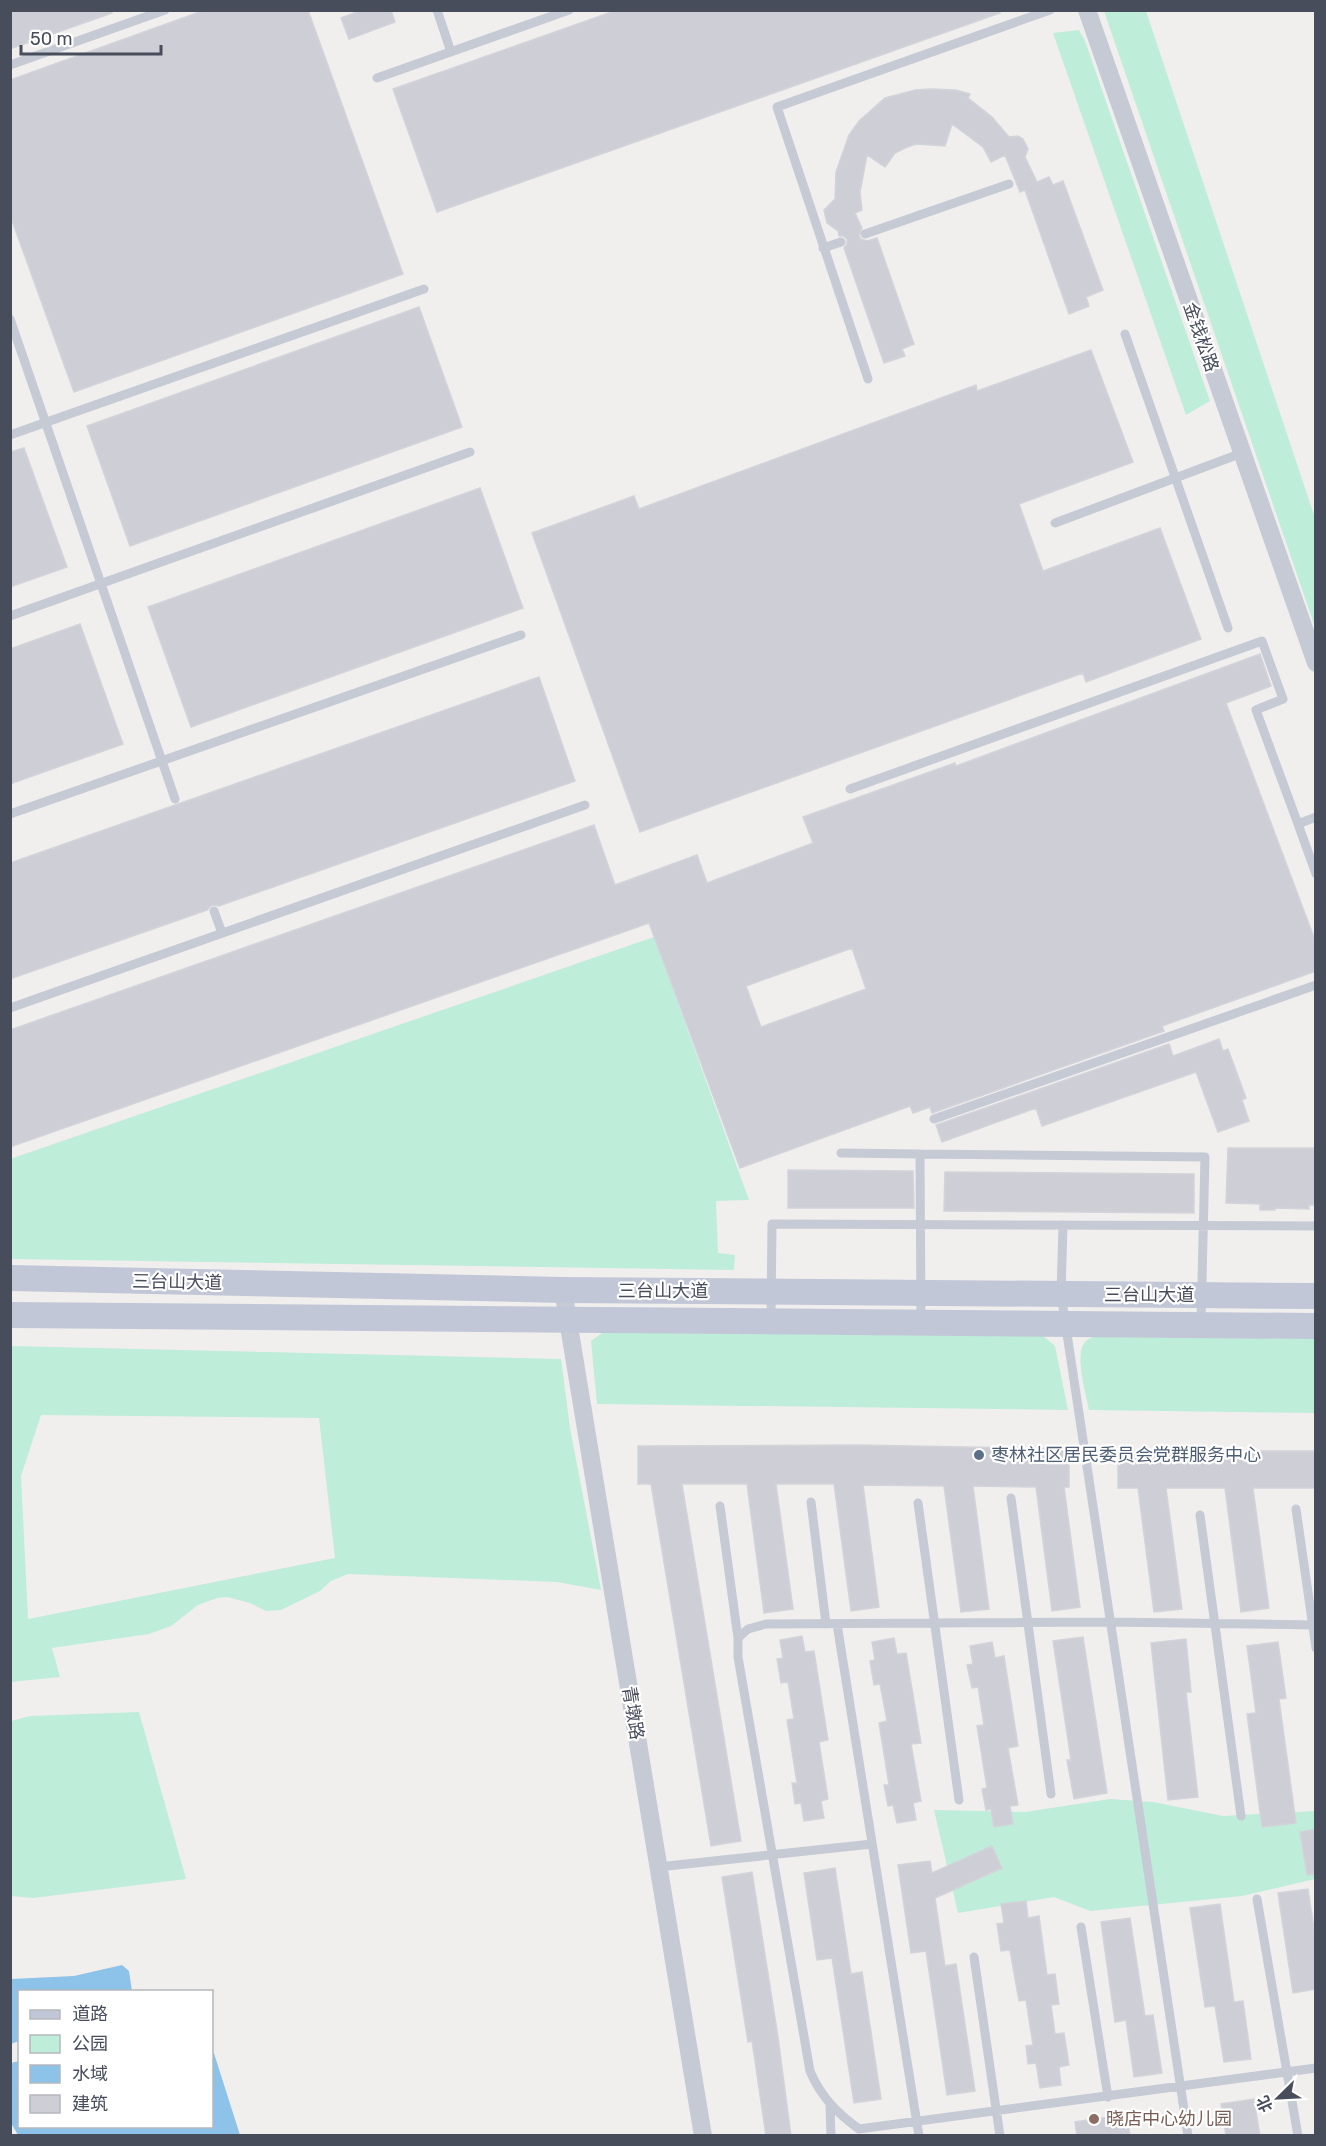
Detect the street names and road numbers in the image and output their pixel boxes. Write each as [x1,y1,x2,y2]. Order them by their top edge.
street label: 金钱松路 [1179,299,1223,375]
street label: 三台山大道 [132,1270,222,1294]
street label: 三台山大道 [618,1280,708,1302]
street label: 三台山大道 [1104,1284,1194,1306]
street label: 青墩路 [618,1685,648,1741]

